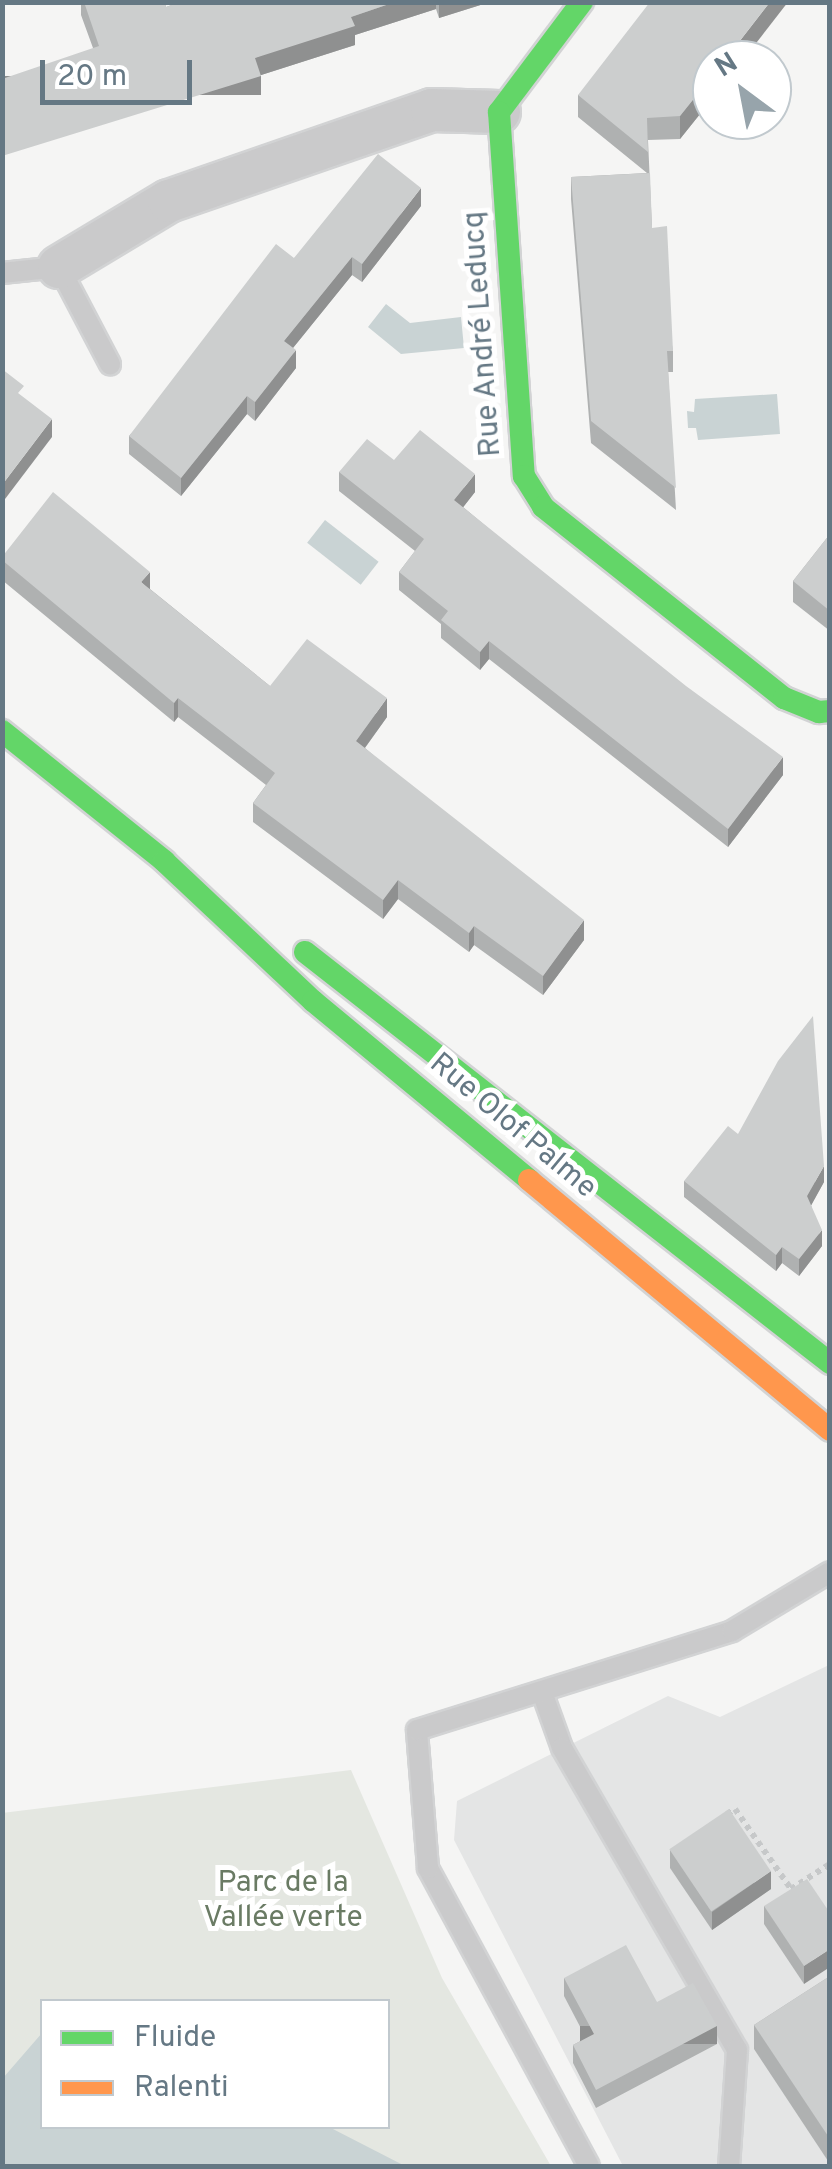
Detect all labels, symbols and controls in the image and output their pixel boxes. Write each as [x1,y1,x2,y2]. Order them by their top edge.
scale bar [45,40,198,102]
north arrow [692,40,792,140]
text: N [709,46,745,87]
text: 20 m [57,59,127,96]
street label: Rue André Leducq [457,209,511,459]
street label: Rue Olof Palme [421,1047,603,1207]
park label: Parc de la Vallée verte [203,1866,363,1936]
legend [40,1999,390,2129]
text: Fluide [134,2020,216,2057]
text: Ralenti [134,2070,229,2107]

